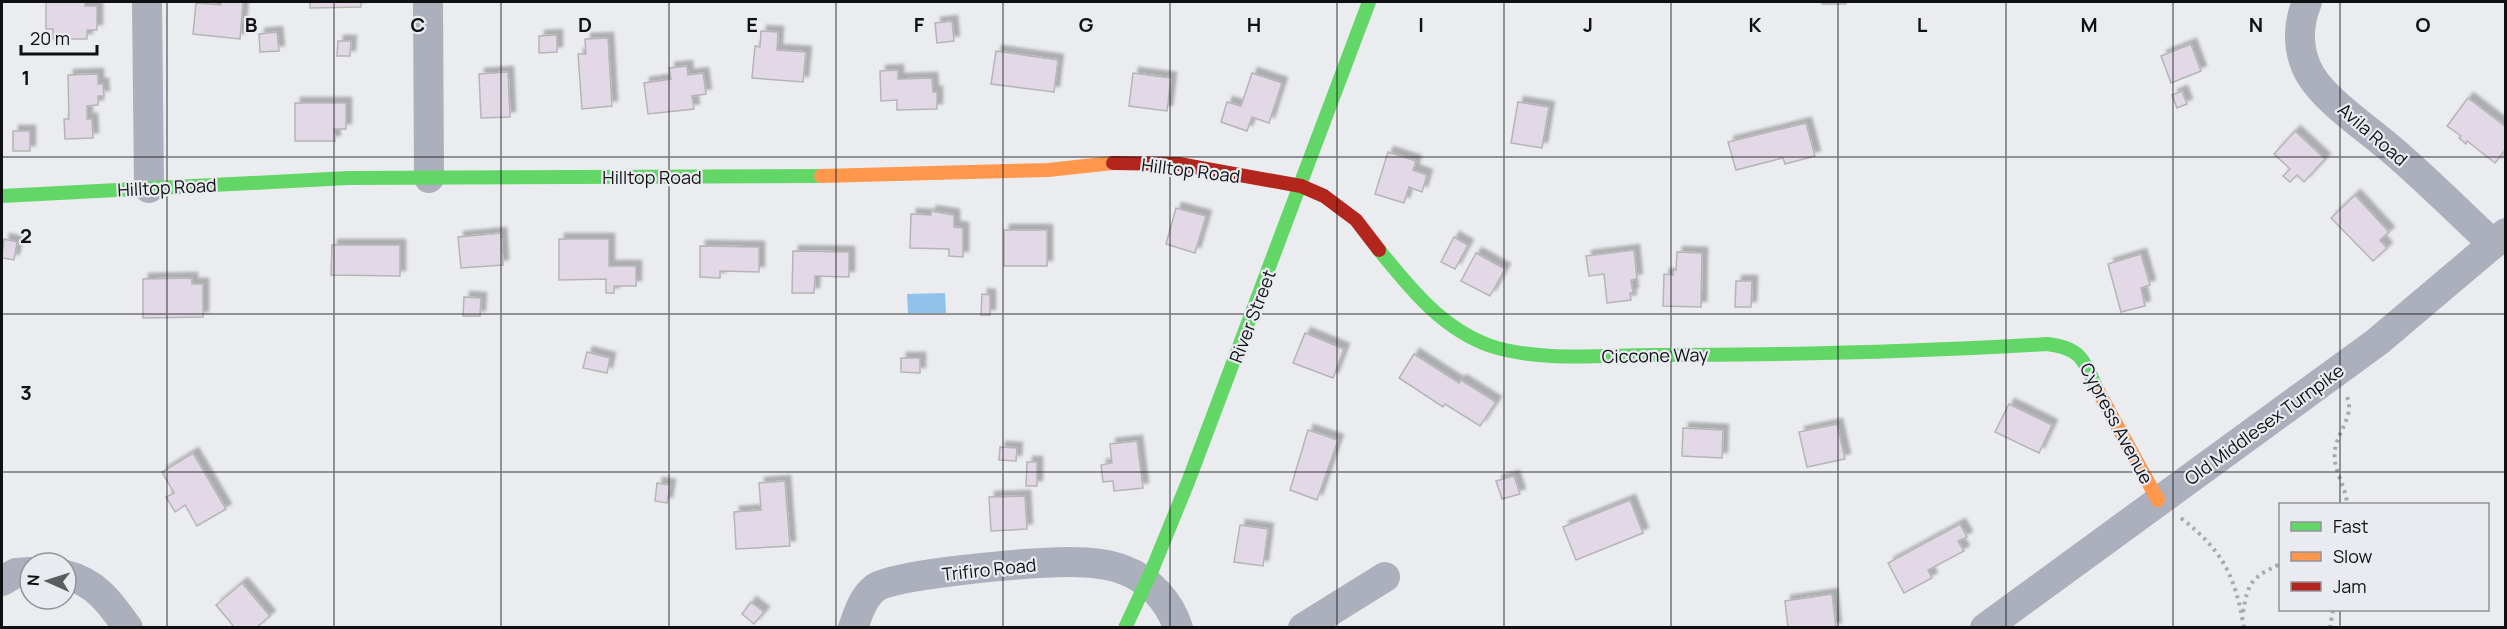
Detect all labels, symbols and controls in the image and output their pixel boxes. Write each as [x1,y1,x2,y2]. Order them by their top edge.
text: B [245,11,258,38]
text: C [411,11,425,38]
text: D [578,11,592,38]
text: E [746,11,758,38]
text: F [914,11,925,38]
text: G [1079,11,1094,38]
text: H [1247,11,1261,38]
text: I [1418,11,1424,38]
text: J [1583,11,1593,38]
text: K [1749,11,1762,38]
text: L [1917,11,1928,38]
text: M [2080,11,2098,38]
text: N [2249,11,2263,38]
text: O [2416,11,2431,38]
scale bar [21,18,98,56]
text: 20 m [30,26,70,50]
text: 1 [22,64,30,91]
street label: Avila Road [2333,97,2413,171]
street label: Hilltop Road [1140,152,1242,188]
street label: Hilltop Road [602,165,702,189]
street label: Hilltop Road [117,172,217,202]
text: 2 [20,222,32,249]
street label: River Street [1223,266,1281,366]
street label: Ciccone Way [1601,342,1709,368]
street label: Cypress Avenue [2075,358,2159,488]
street label: Old Middlesex Turnpike [2180,358,2348,490]
text: 3 [20,379,32,406]
legend [2279,503,2489,611]
text: Fast [2333,514,2368,538]
text: Slow [2333,544,2373,568]
north arrow [18,551,78,611]
street label: Trifiro Road [941,552,1037,586]
text: N [22,574,44,587]
text: Jam [2333,574,2367,598]

